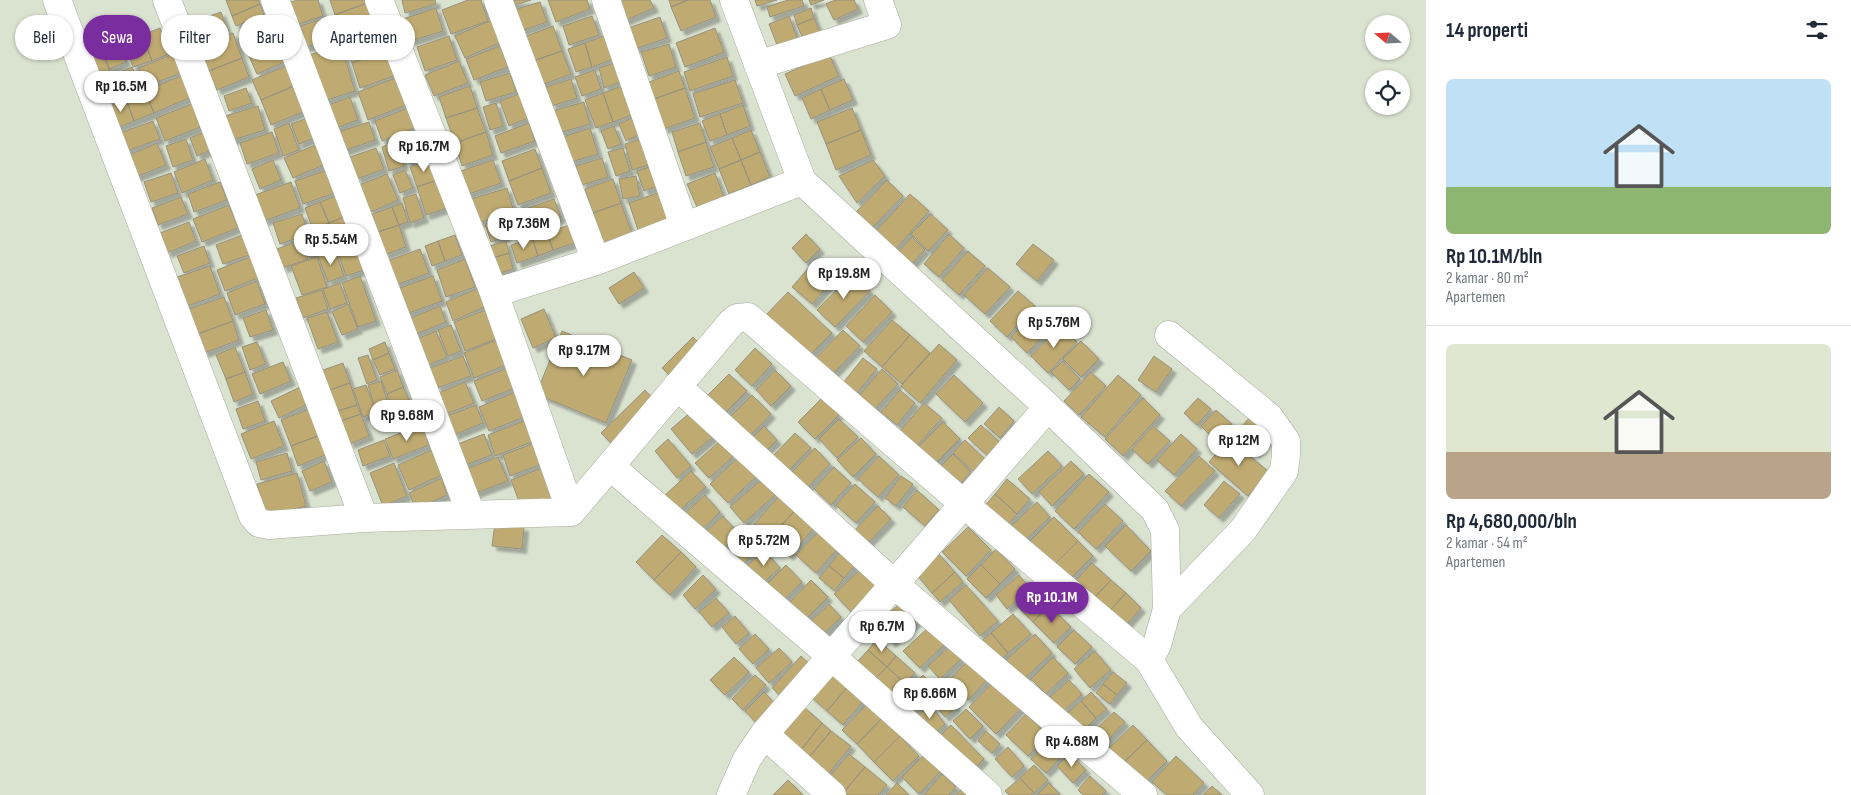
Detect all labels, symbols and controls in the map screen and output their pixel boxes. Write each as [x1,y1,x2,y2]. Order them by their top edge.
chip: Beli [15,15,73,60]
chip: Sewa [83,15,151,60]
chip: Filter [161,15,229,60]
chip: Baru [239,15,302,60]
chip: Apartemen [312,15,415,60]
north arrow [1365,15,1410,60]
map controls [1365,15,1410,115]
icon: filters [1803,16,1831,44]
text: 14 properti [1446,18,1528,43]
pin: Rp 16.5M [69,70,173,113]
button: locate [1365,70,1410,115]
text: Rp 16.5M [95,77,147,96]
icon: home [1594,111,1684,201]
pin: Rp 16.7M [372,130,476,173]
text: Rp 16.7M [399,137,449,156]
pin: Rp 7.36M [472,208,576,250]
text: Rp 7.36M [498,214,550,233]
pin: Rp 5.54M [279,224,383,266]
text: Rp 5.54M [305,230,357,249]
text: Rp 10.1M/bln [1446,244,1542,269]
pin: Rp 19.8M [792,258,896,300]
text: Rp 19.8M [818,264,870,283]
text: 2 kamar · 80 m² [1446,269,1529,288]
text: Apartemen [1446,288,1505,307]
pin: Rp 5.76M [1002,306,1106,349]
text: Rp 5.76M [1028,313,1080,332]
pin: Rp 9.17M [532,334,636,377]
text: Rp 9.17M [558,341,610,360]
icon: home [1594,377,1684,467]
pin: Rp 9.68M [355,400,459,442]
text: Rp 9.68M [380,406,434,425]
pin: Rp 12M [1198,424,1280,467]
text: Rp 12M [1219,431,1259,450]
text: Rp 4,680,000/bln [1446,509,1577,534]
pin: Rp 5.72M [712,524,816,567]
text: Rp 5.72M [738,531,790,550]
text: 2 kamar · 54 m² [1446,534,1528,553]
text: Apartemen [1446,553,1505,572]
pin: Rp 10.1M [1000,582,1104,624]
text: Rp 10.1M [1027,588,1077,607]
pin: Rp 6.7M [836,610,928,653]
text: Rp 6.7M [860,617,904,636]
pin: Rp 6.66M [878,678,982,720]
text: Rp 6.66M [903,684,957,703]
pin: Rp 4.68M [1020,726,1124,768]
text: Rp 4.68M [1045,732,1099,751]

